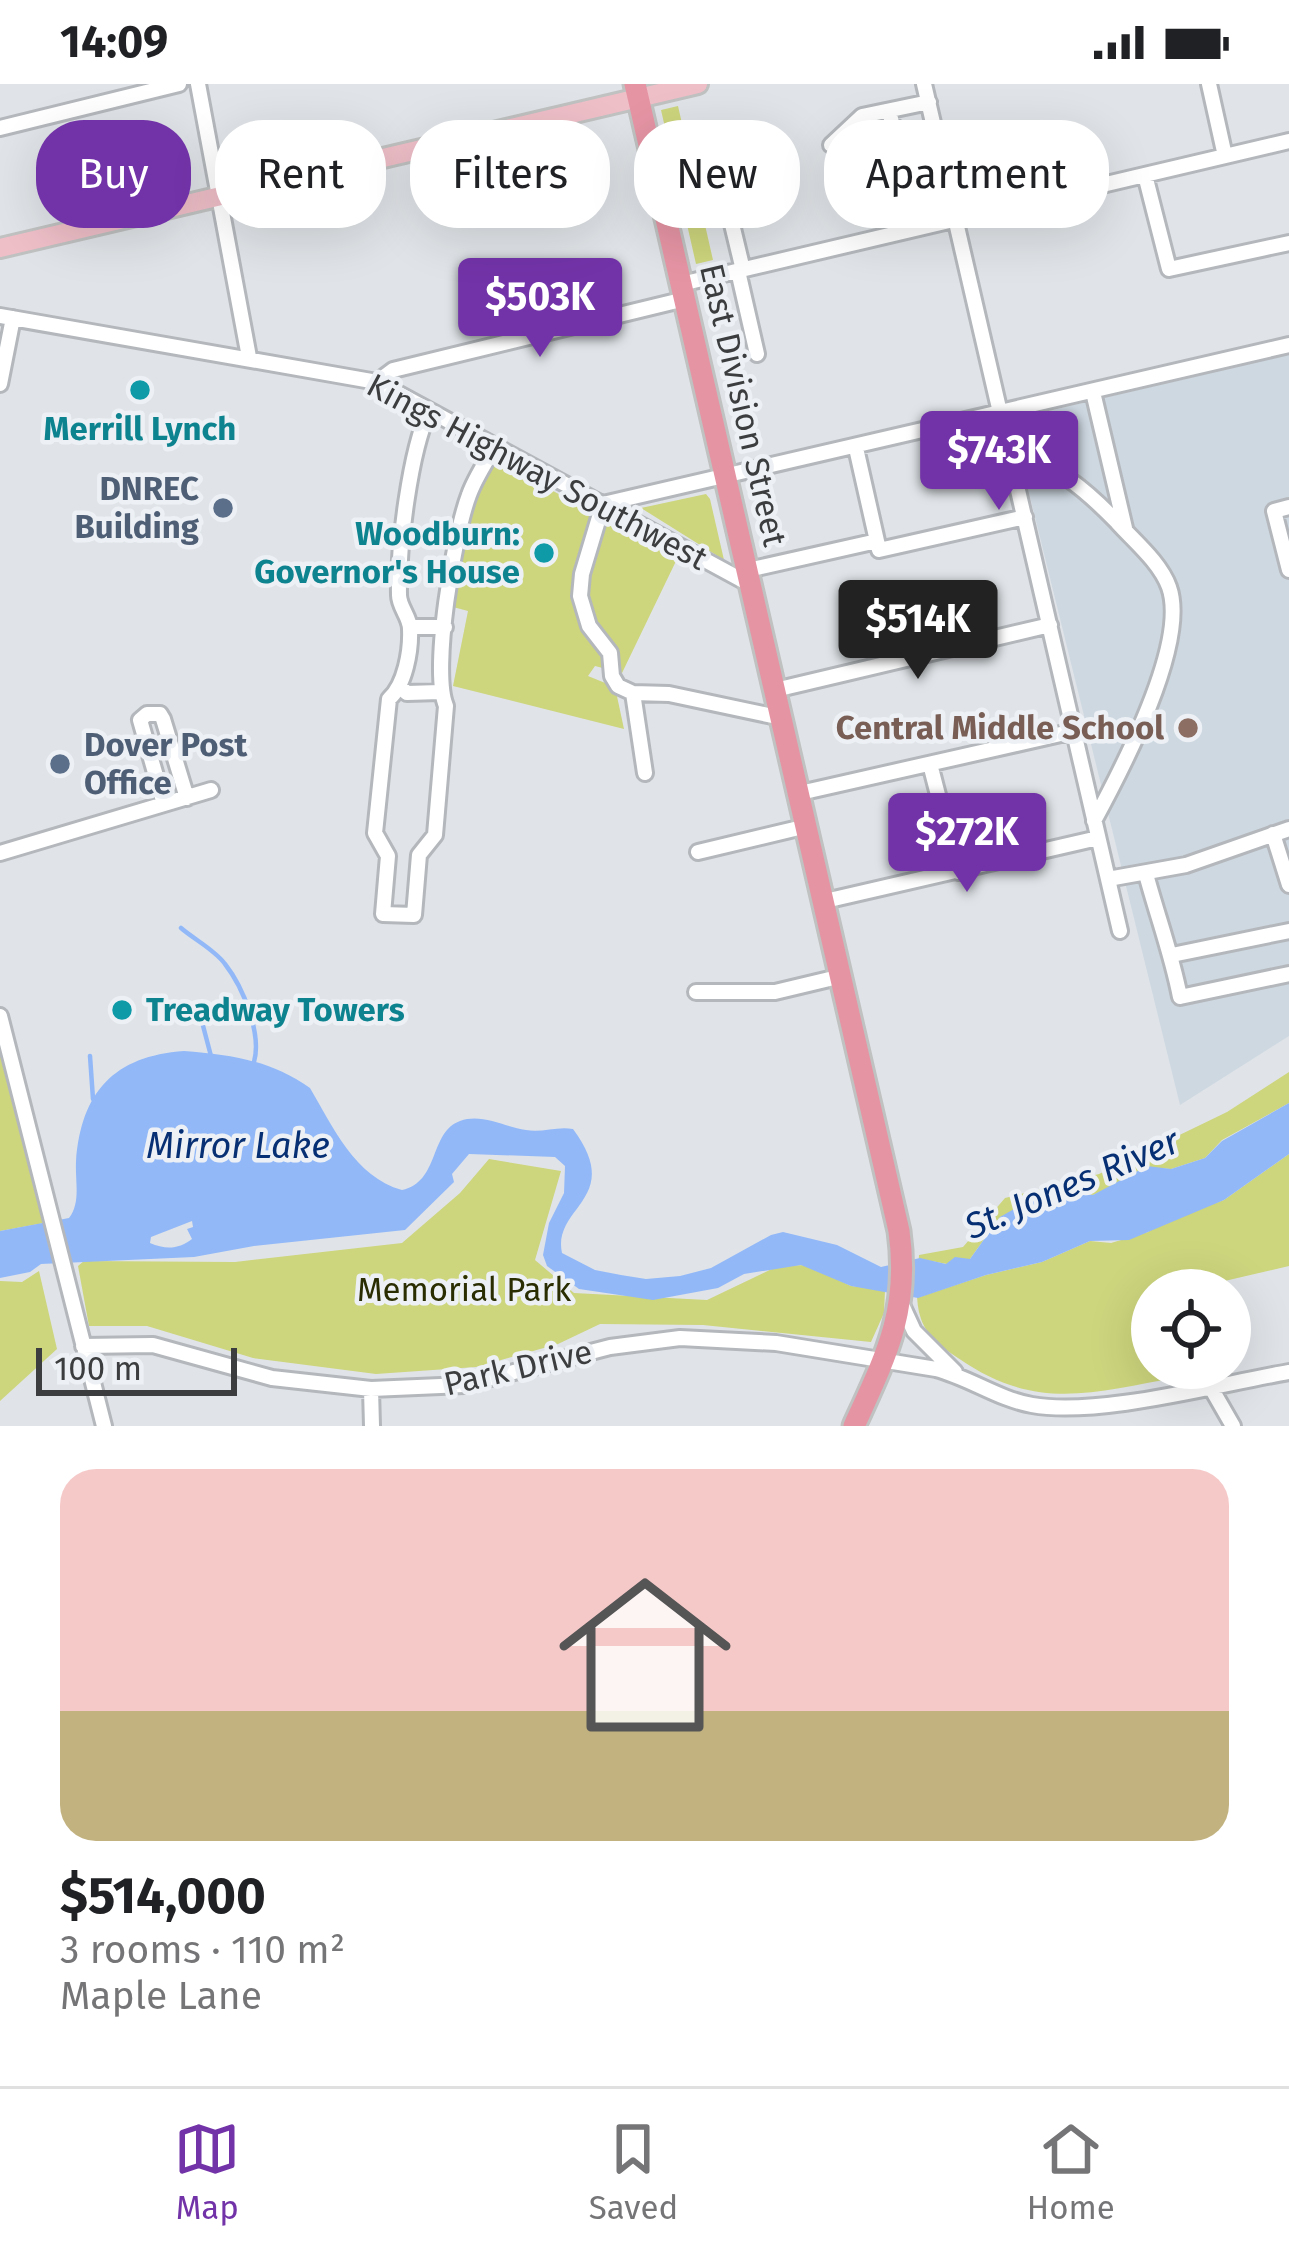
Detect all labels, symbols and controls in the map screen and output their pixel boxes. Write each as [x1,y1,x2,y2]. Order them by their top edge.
text: 14:09 [60,15,168,69]
chip: Buy [36,120,191,228]
chip: Rent [215,120,386,228]
chip: Filters [410,120,610,228]
chip: New [634,120,800,228]
chip: Apartment [824,120,1109,228]
pin: $503K [456,258,624,360]
street label: East Division Street [691,260,795,550]
text: $503K [485,274,595,320]
street label: Kings Highway Southwest [360,365,714,579]
marker: Merrill Lynch [127,377,153,403]
place label: Merrill Lynch [44,409,236,449]
pin: $743K [915,411,1083,513]
text: $743K [947,427,1051,473]
place label: DNREC Building [74,469,200,547]
marker: DNREC Building [210,495,236,521]
place label: Woodburn: Governor's House [254,514,520,592]
marker: Woodburn: Governor's House [531,540,557,566]
pin: $514K [834,580,1002,682]
text: $514K [866,596,970,642]
place label: Central Middle School [836,708,1164,748]
marker: Central Middle School [1175,715,1201,741]
place label: Dover Post Office [84,725,248,803]
marker: Dover Post Office [47,751,73,777]
pin: $272K [883,793,1051,895]
text: $272K [915,809,1019,855]
place label: Treadway Towers [146,990,405,1030]
marker: Treadway Towers [109,997,135,1023]
water label: St. Jones River [957,1119,1187,1249]
water label: Mirror Lake [146,1124,330,1168]
map controls [1131,1269,1251,1389]
button: locate [1131,1269,1251,1389]
park label: Memorial Park [357,1270,571,1310]
street label: Park Drive [440,1332,596,1404]
scale bar [36,1342,237,1395]
text: 100 m [54,1349,142,1389]
icon: home [537,1547,753,1763]
text: $514,000 [60,1865,266,1927]
text: 3 rooms · 110 m² [60,1927,345,1973]
text: Maple Lane [60,1973,262,2019]
tab: Map [174,2116,240,2228]
tab: Saved [589,2116,678,2228]
tab: Home [1027,2116,1115,2228]

